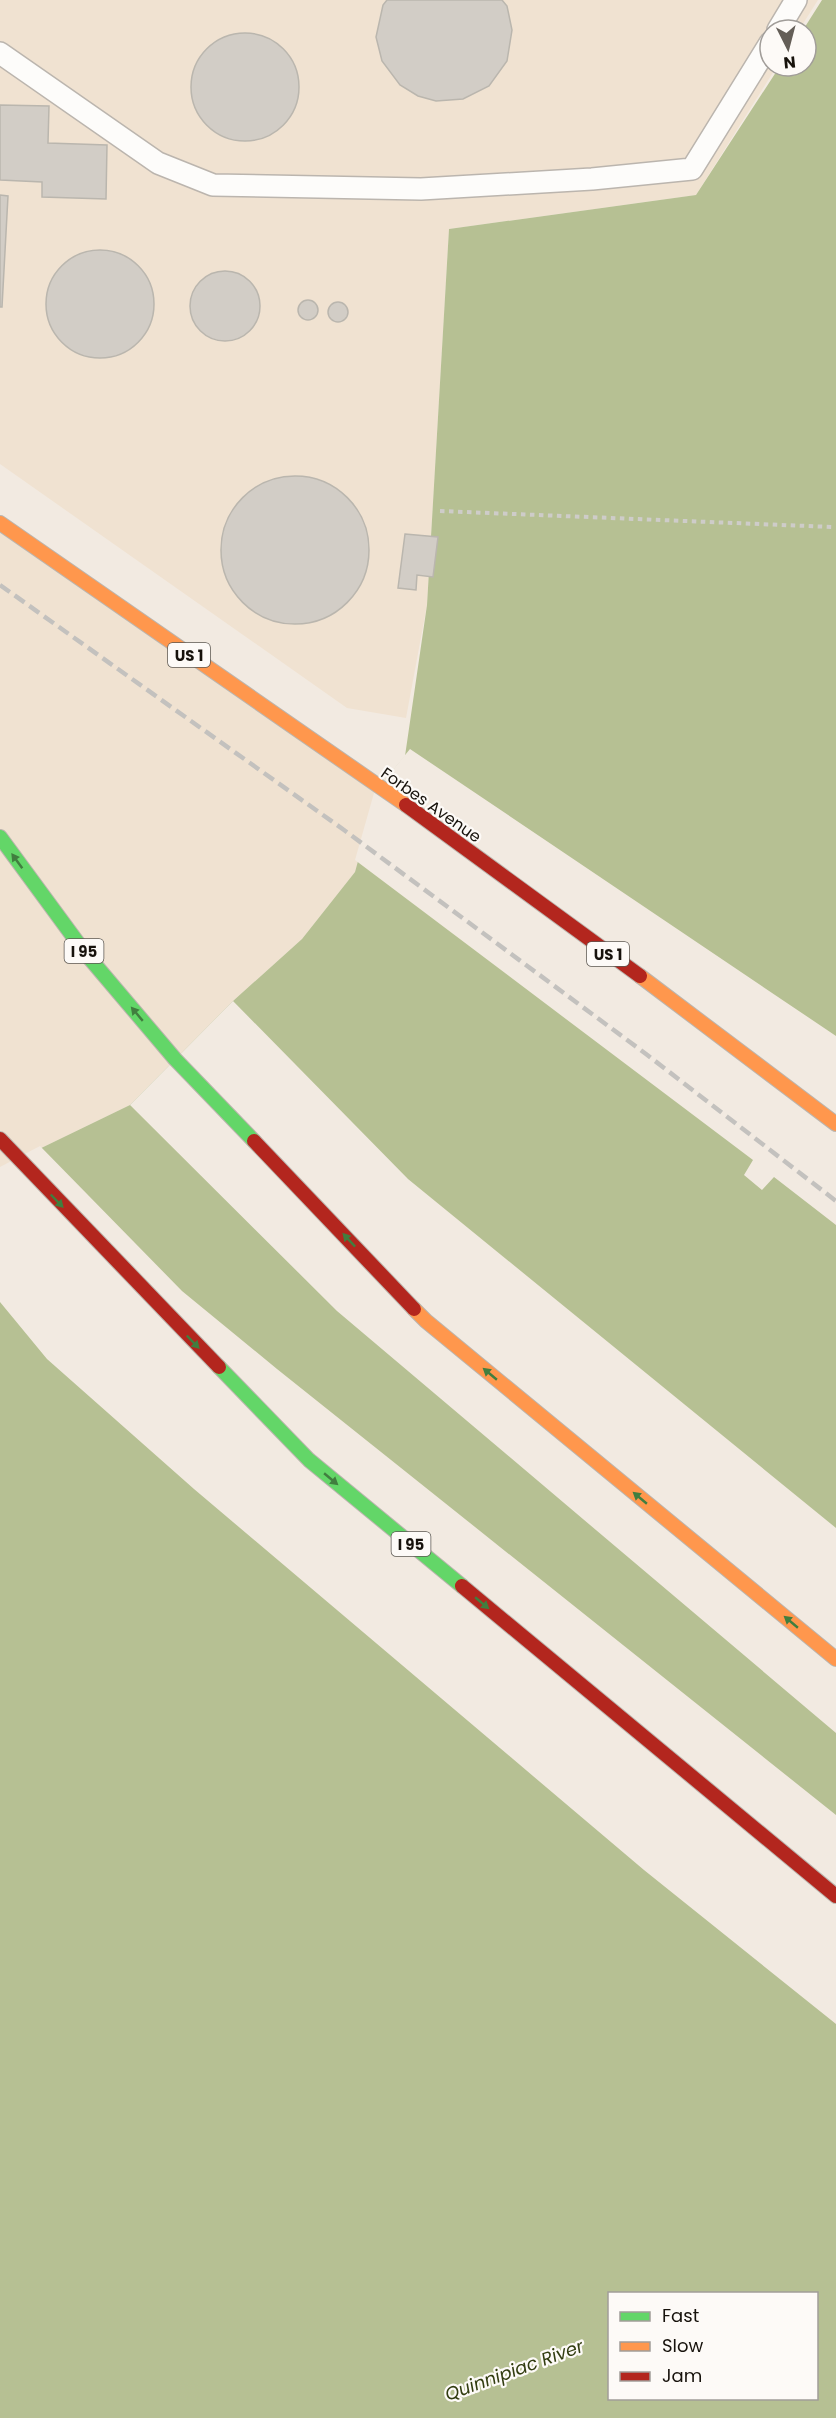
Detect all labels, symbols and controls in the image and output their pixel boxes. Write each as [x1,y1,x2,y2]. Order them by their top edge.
north arrow [758,18,818,78]
text: N [782,50,797,74]
road number: US 1 [168,643,210,667]
street label: Forbes Avenue [376,762,486,848]
one-way arrow [12,853,24,868]
road number: I 95 [64,939,104,963]
road number: US 1 [587,942,629,966]
one-way arrow [131,1007,144,1022]
one-way arrow [50,1194,64,1208]
one-way arrow [342,1232,356,1247]
one-way arrow [186,1334,200,1349]
one-way arrow [483,1368,498,1381]
one-way arrow [324,1472,339,1484]
one-way arrow [633,1492,648,1505]
road number: I 95 [392,1532,430,1556]
one-way arrow [474,1596,489,1609]
one-way arrow [784,1616,799,1629]
legend [608,2292,818,2400]
text: Fast [662,2303,699,2328]
water label: Quinnipiac River [441,2333,588,2407]
text: Slow [662,2333,704,2358]
text: Jam [662,2363,702,2388]

